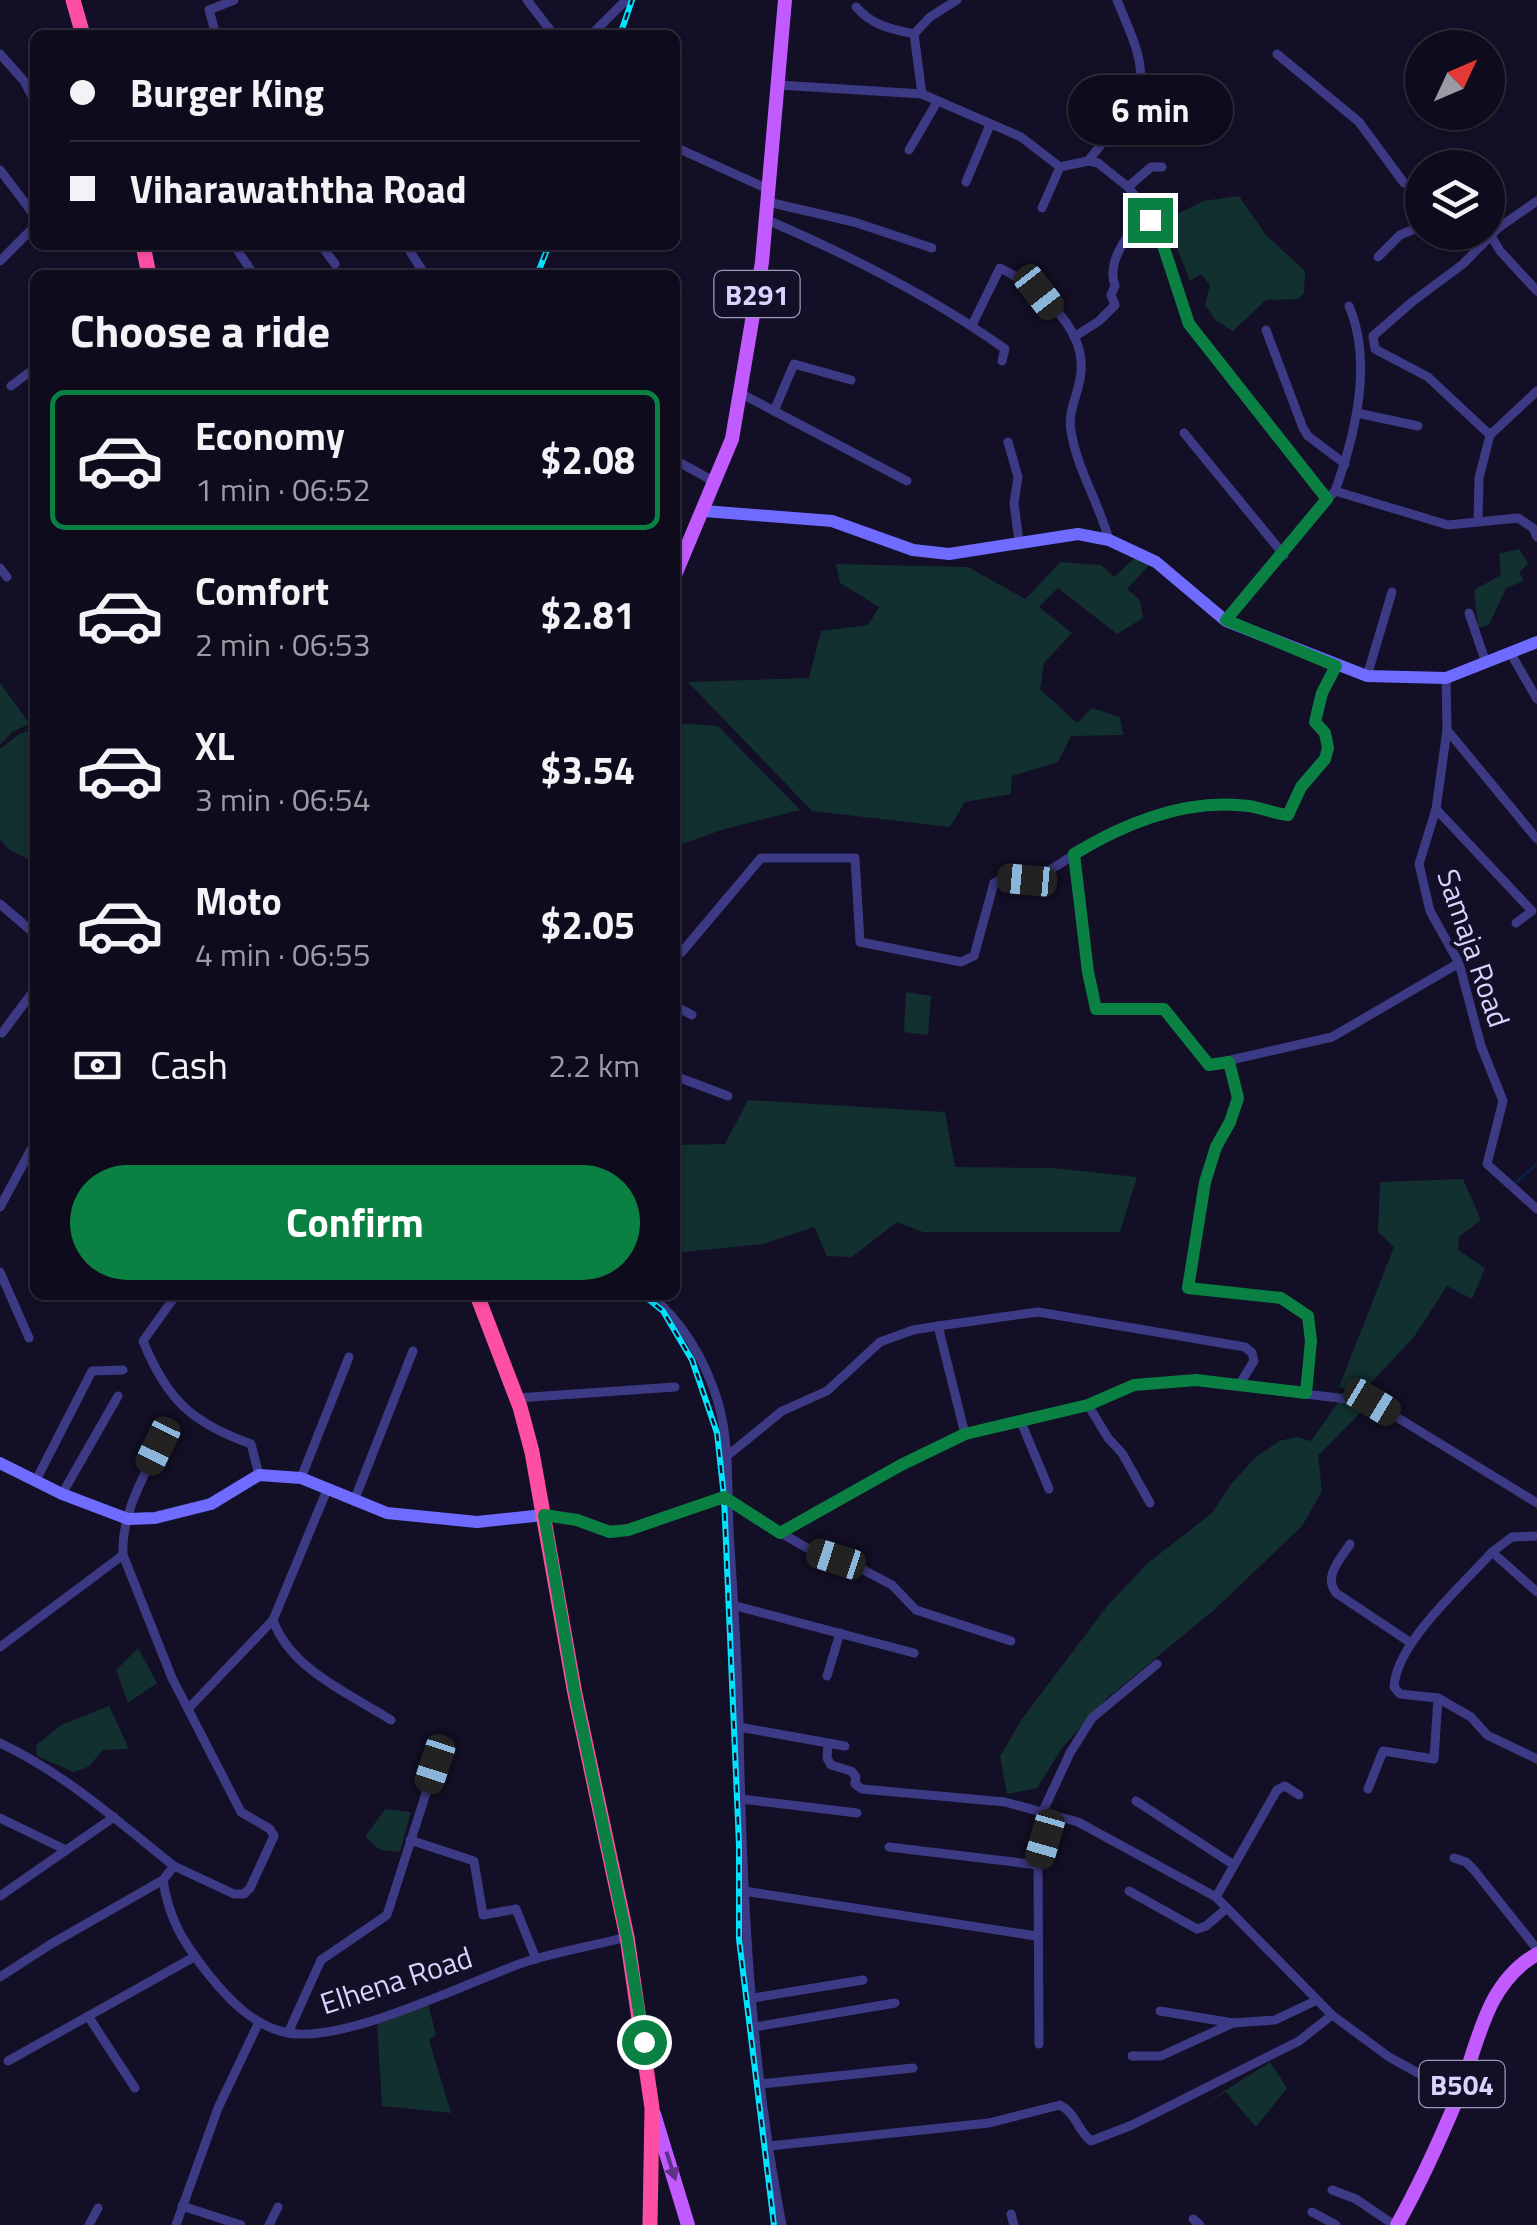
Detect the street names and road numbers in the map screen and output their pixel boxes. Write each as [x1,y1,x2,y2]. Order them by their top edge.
road number: B291 [714,271,800,317]
street label: Samaja Road [1425,863,1523,1033]
street label: Elhena Road [314,1934,478,2026]
road number: B504 [1420,2061,1504,2107]

